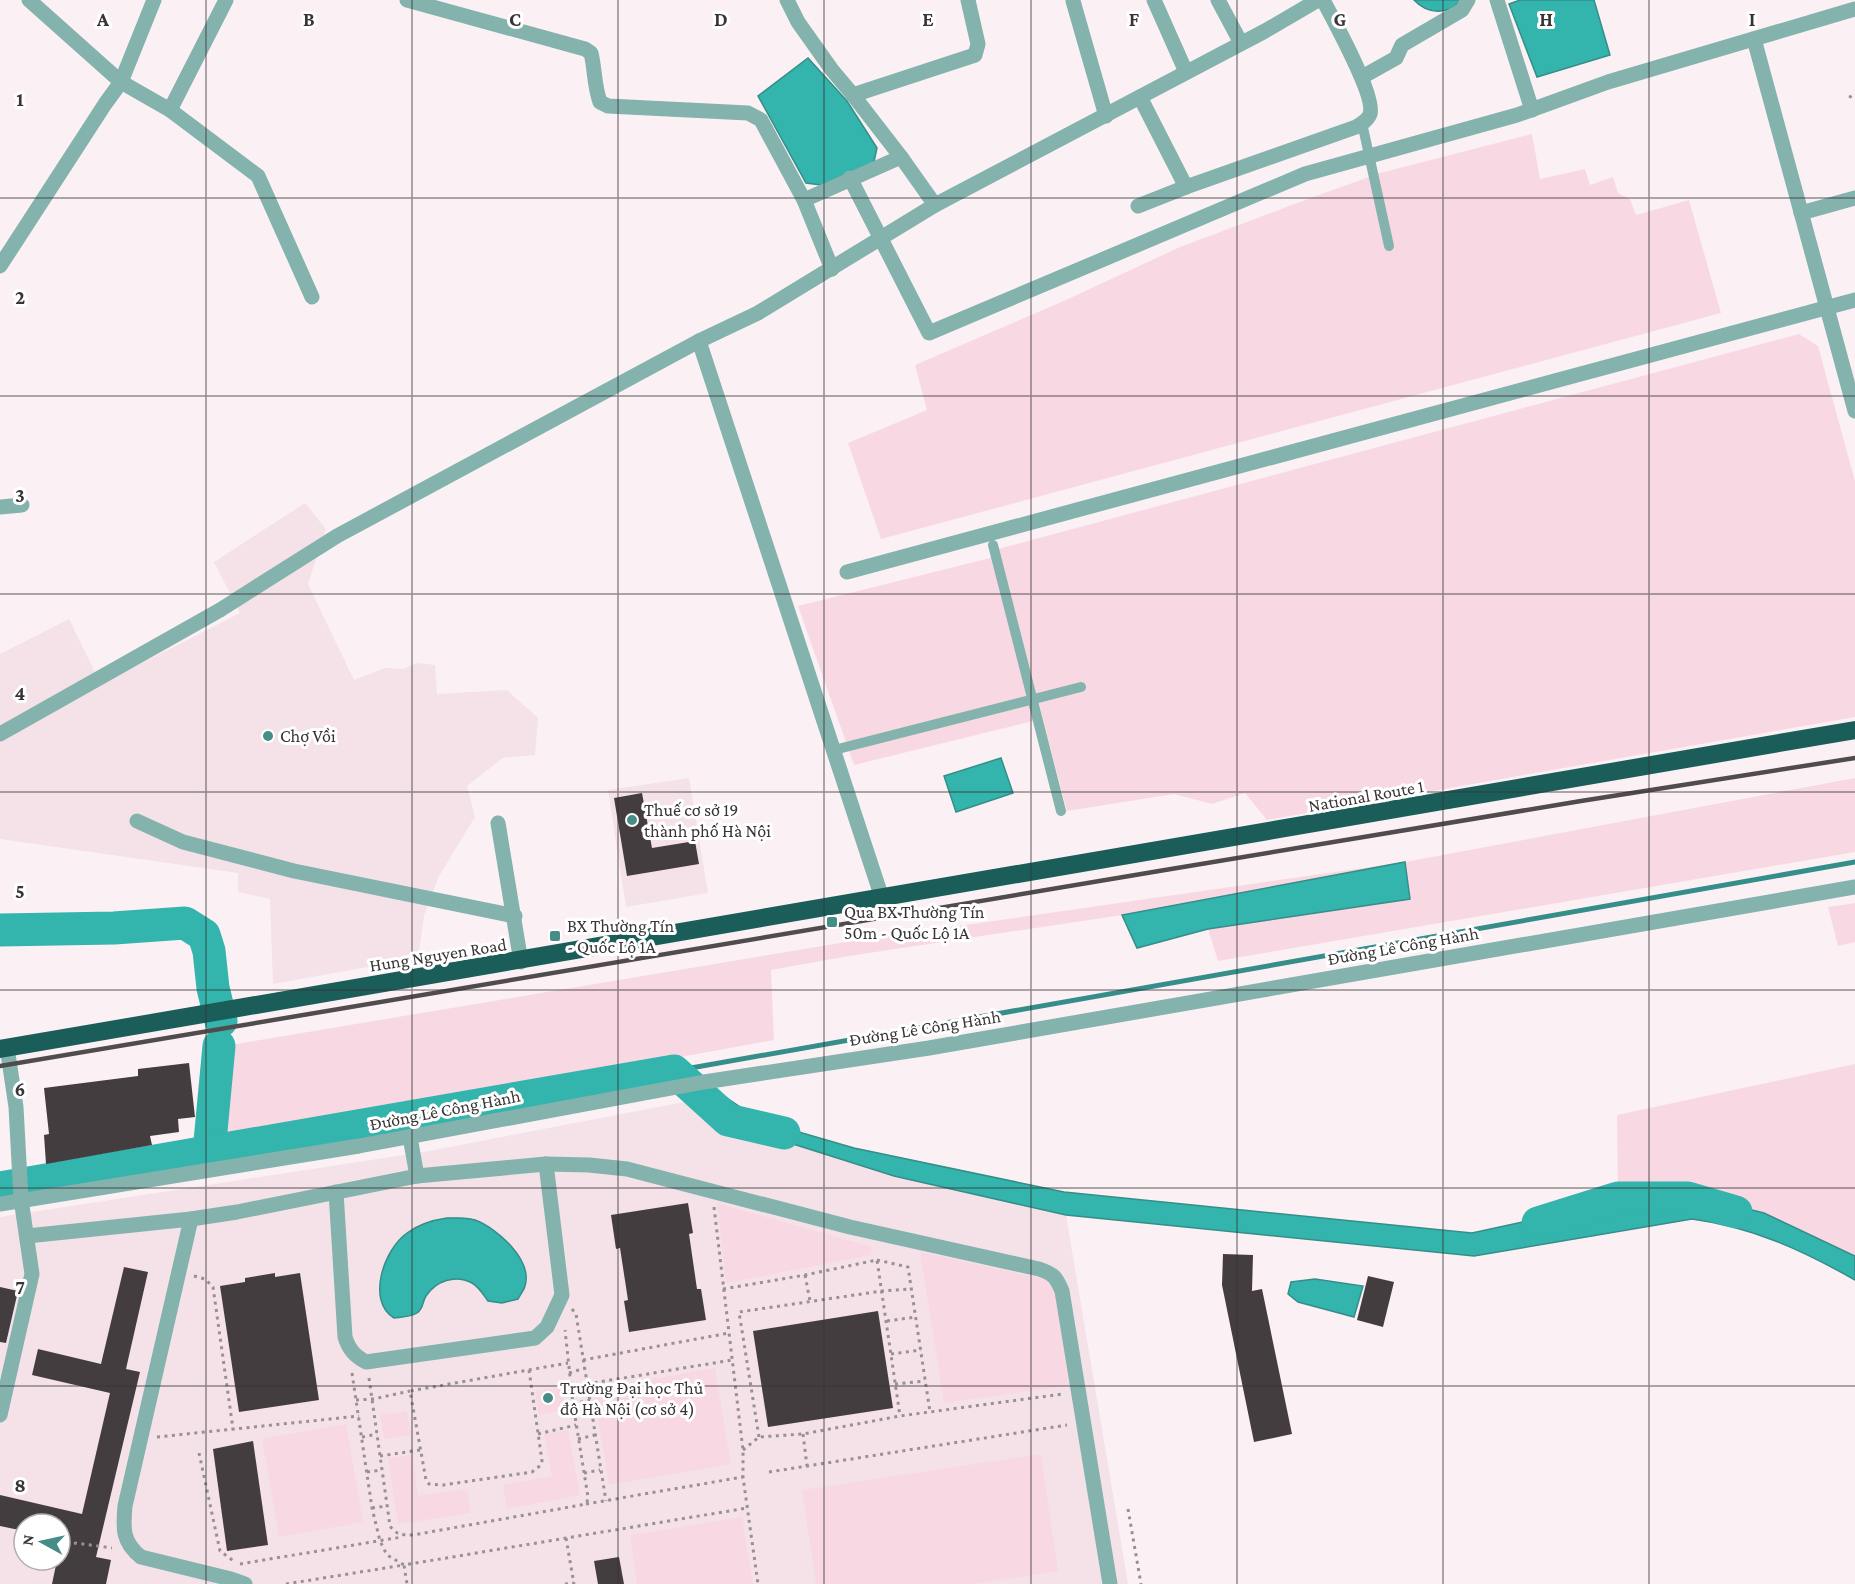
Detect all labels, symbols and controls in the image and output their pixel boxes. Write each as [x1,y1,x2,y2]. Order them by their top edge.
text: A [96,8,110,30]
text: B [303,8,315,30]
text: C [509,8,521,30]
text: D [714,8,728,30]
text: E [922,8,934,30]
text: F [1129,8,1140,30]
text: G [1334,8,1347,30]
text: H [1539,8,1553,30]
text: I [1749,8,1756,30]
text: 1 [16,88,24,110]
text: 2 [15,286,25,308]
text: 3 [15,484,25,506]
text: 4 [15,682,26,704]
place label: Chợ Vồi [280,726,336,746]
marker: Chợ Vồi [261,729,275,743]
street label: National Route 1 [1307,776,1425,816]
place label: Thuế cơ sở 19 thành phố Hà Nội [644,800,771,841]
marker: Thuế cơ sở 19 thành phố Hà Nội [625,813,639,827]
text: 5 [15,880,25,902]
place label: Qua BX Thường Tín 50m - Quốc Lộ 1A [844,902,985,943]
marker: Qua BX Thường Tín 50m - Quốc Lộ 1A [825,915,839,929]
place label: BX Thường Tín - Quốc Lộ 1A [567,916,675,957]
street label: Đường Lê Công Hành [1326,923,1480,969]
marker: BX Thường Tín - Quốc Lộ 1A [548,929,562,943]
street label: Hung Nguyen Road [368,934,509,976]
street label: Đường Lê Công Hành [848,1006,1003,1050]
text: 6 [15,1078,25,1100]
street label: Đường Lê Công Hành [368,1086,522,1134]
text: 7 [15,1276,25,1298]
place label: Trường Đại học Thủ đô Hà Nội (cơ sở 4) [560,1378,704,1420]
marker: Trường Đại học Thủ đô Hà Nội (cơ sở 4) [541,1391,555,1405]
text: 8 [14,1474,26,1496]
north arrow [12,1512,72,1572]
text: N [18,1533,37,1547]

